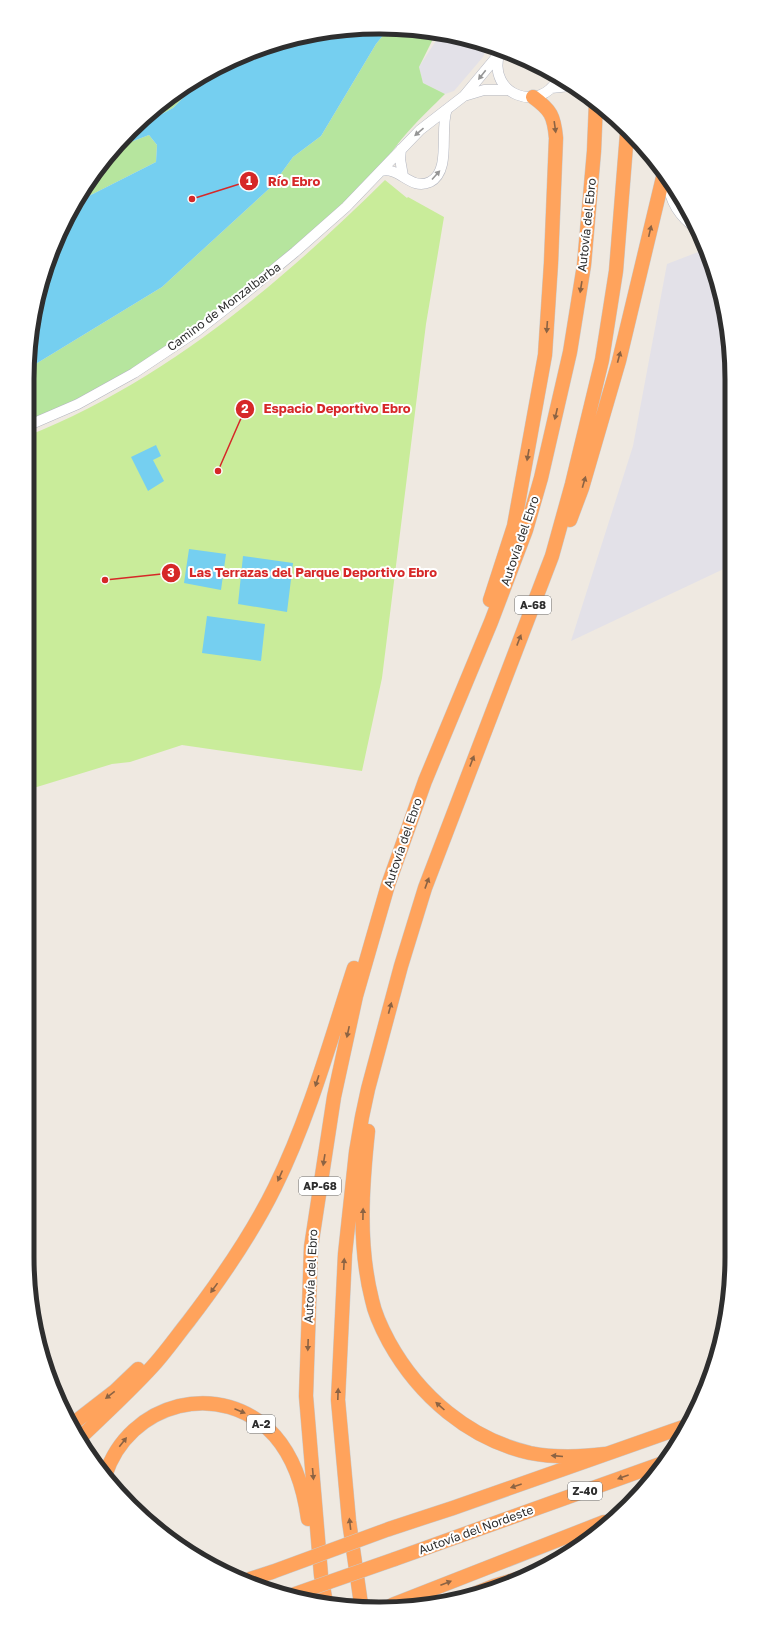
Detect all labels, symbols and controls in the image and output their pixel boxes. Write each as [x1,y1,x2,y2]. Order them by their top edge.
one-way arrow [477,70,486,81]
one-way arrow [552,121,558,133]
one-way arrow [413,127,424,136]
callout: Río Ebro [239,168,328,193]
one-way arrow [432,170,441,180]
text: 1 [246,173,252,188]
text: Río Ebro [268,173,320,189]
street label: Autovía del Ebro [574,177,599,273]
one-way arrow [648,225,654,237]
street label: Camino de Monzalbarba [164,259,283,354]
one-way arrow [578,281,584,293]
one-way arrow [544,321,551,333]
one-way arrow [617,351,623,363]
callout: Espacio Deportivo Ebro [235,396,418,421]
text: Espacio Deportivo Ebro [263,400,411,416]
text: 2 [241,401,249,416]
one-way arrow [552,408,558,421]
one-way arrow [524,449,530,461]
one-way arrow [581,476,587,488]
street label: Autovía del Ebro [497,494,542,588]
callout: Las Terrazas del Parque Deportivo Ebro [161,560,445,585]
text: Las Terrazas del Parque Deportivo Ebro [189,564,437,580]
text: 3 [167,565,175,580]
road number: A-68 [515,596,551,614]
one-way arrow [517,634,523,646]
one-way arrow [470,755,476,767]
street label: Autovía del Ebro [380,796,425,890]
one-way arrow [424,877,430,889]
one-way arrow [387,1002,393,1014]
one-way arrow [345,1026,351,1038]
one-way arrow [314,1075,320,1087]
one-way arrow [321,1154,327,1166]
one-way arrow [277,1171,283,1182]
road number: AP-68 [299,1177,341,1195]
one-way arrow [360,1207,366,1220]
street label: Autovía del Ebro [301,1229,320,1323]
one-way arrow [341,1257,347,1270]
one-way arrow [210,1283,218,1293]
one-way arrow [305,1339,311,1352]
one-way arrow [335,1387,341,1400]
one-way arrow [104,1391,115,1399]
one-way arrow [435,1401,445,1410]
one-way arrow [234,1409,246,1415]
road number: A-2 [247,1415,275,1433]
one-way arrow [119,1436,127,1447]
one-way arrow [551,1453,563,1460]
one-way arrow [309,1468,316,1480]
one-way arrow [617,1474,629,1480]
road number: Z-40 [568,1482,602,1500]
one-way arrow [509,1484,521,1490]
street label: Autovía del Nordeste [416,1502,535,1557]
one-way arrow [347,1518,353,1530]
one-way arrow [441,1580,453,1586]

